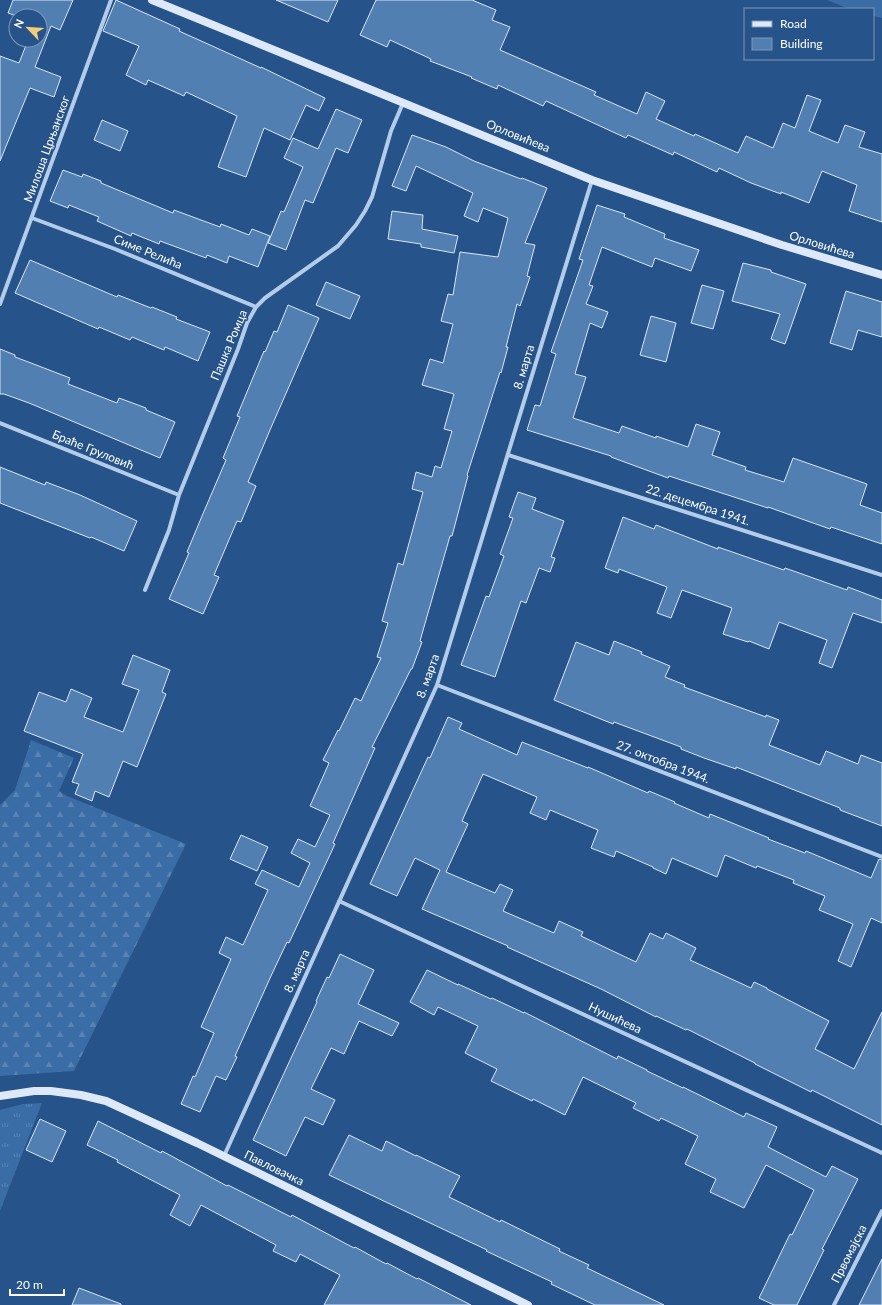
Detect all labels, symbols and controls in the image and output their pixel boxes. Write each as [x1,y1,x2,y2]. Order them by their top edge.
north arrow [8,8,48,48]
legend [744,8,874,60]
text: Road [780,16,807,31]
text: N [11,17,26,30]
text: Building [780,36,823,51]
street label: Милоша Црњанског [20,93,73,204]
street label: Орловићева [484,116,552,155]
street label: Орловићева [788,227,857,262]
street label: Симе Релића [112,231,185,272]
street label: Пашка Ромца [207,307,250,382]
street label: 8. марта [510,343,537,391]
street label: Браће Груловић [50,426,136,473]
street label: 22. децембра 1941. [644,481,752,529]
street label: 8. марта [413,652,442,700]
street label: 27. октобра 1944. [614,737,712,786]
street label: 8. марта [280,947,313,995]
street label: Нушићева [586,999,644,1036]
street label: Павловачка [242,1147,307,1188]
street label: Првомајска [827,1222,870,1285]
scale bar [10,1271,64,1297]
text: 20 m [16,1277,43,1292]

